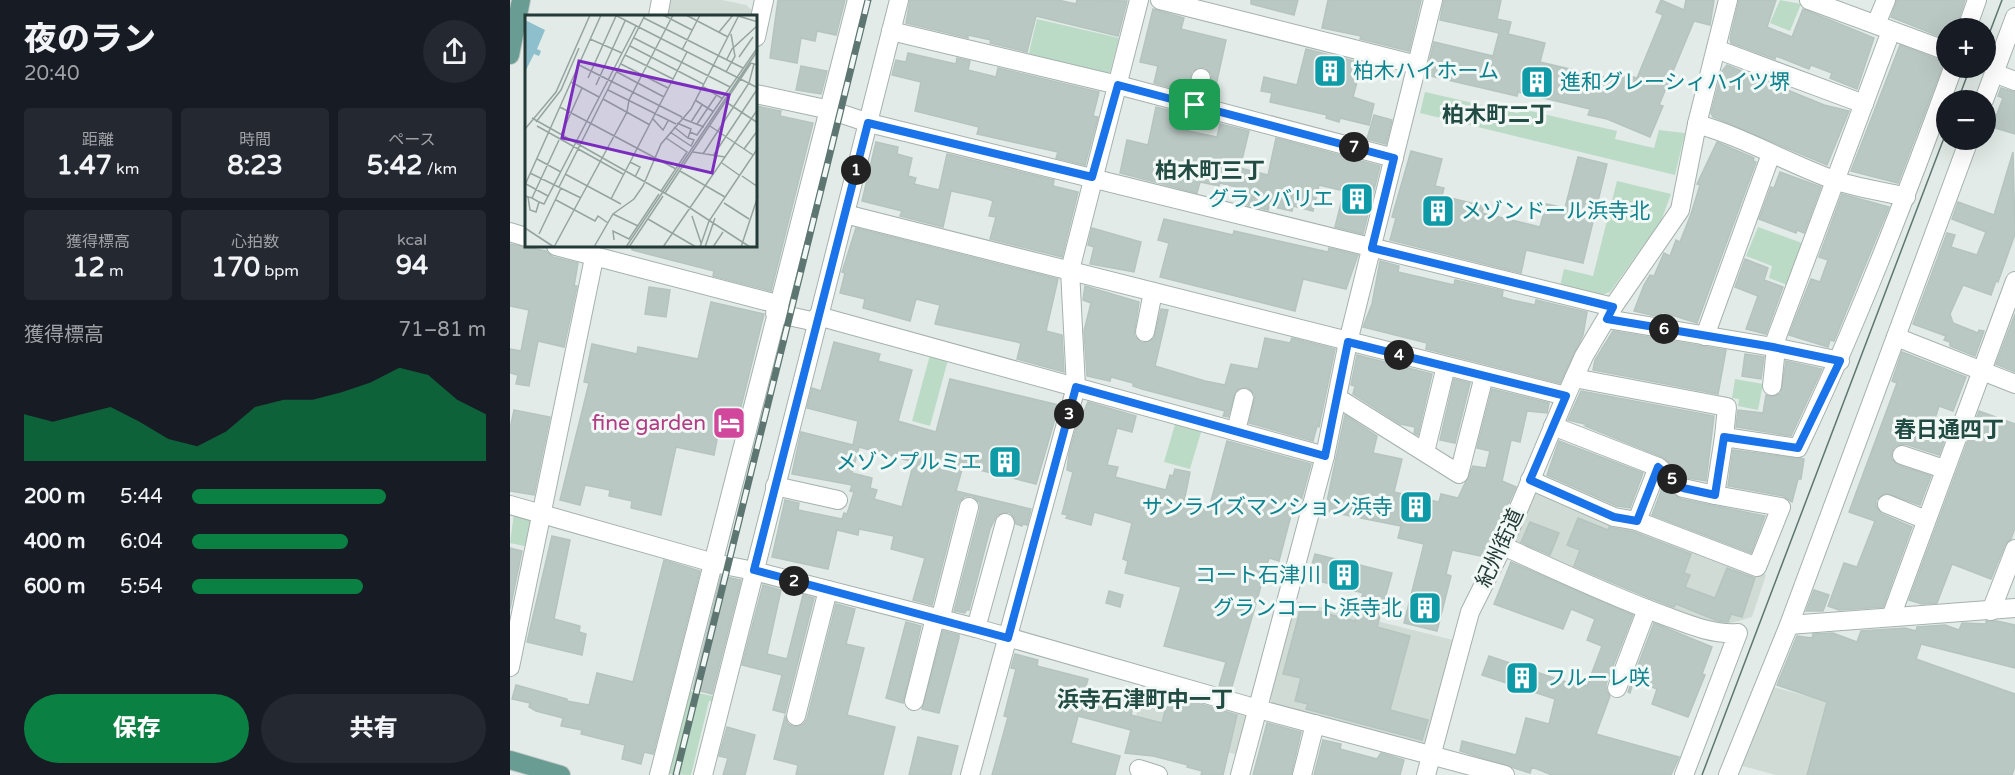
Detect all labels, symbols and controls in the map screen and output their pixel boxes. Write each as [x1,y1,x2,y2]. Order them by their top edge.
inset map [525,15,758,248]
map controls [1936,18,1996,150]
button: + [1936,18,1996,78]
text: 夜のラン [24,20,156,59]
button: share [423,20,486,83]
building icon: 柏木ハイホーム [1312,53,1348,89]
place label: 柏木ハイホーム [1353,59,1499,84]
text: 20:40 [24,62,79,86]
building icon: 進和グレーシィハイツ堺 [1519,64,1555,100]
place label: 進和グレーシィハイツ堺 [1560,70,1790,95]
pin [1169,79,1220,130]
icon: arrive [1178,88,1211,121]
button: − [1936,90,1996,150]
district label: 柏木町二丁 [1442,102,1552,128]
text: 距離 [82,130,114,150]
text: 時間 [239,130,271,150]
text: ペース [388,130,436,150]
pin: 7 [1339,132,1369,162]
text: 7 [1349,137,1359,157]
text: 1.47 [57,150,112,181]
text: 8:23 [227,150,283,181]
text: 5:42 [367,150,423,181]
pin: 1 [841,155,871,185]
district label: 柏木町三丁 [1155,158,1265,184]
text: km [112,159,139,179]
text: /km [423,159,457,179]
text: 1 [851,160,861,180]
building icon: グランバリエ [1339,181,1375,217]
place label: グランバリエ [1208,187,1334,212]
building icon: メゾンドール浜寺北 [1420,193,1456,229]
place label: メゾンドール浜寺北 [1461,199,1650,224]
text: kcal [397,230,427,250]
text: 獲得標高 [66,232,130,252]
text: 心拍数 [231,232,279,252]
text: 94 [396,250,428,281]
text: 12 [72,252,105,283]
text: 170 [211,252,260,283]
text: m [105,261,124,281]
text: bpm [260,261,299,281]
pin: 6 [1649,314,1679,344]
text: 71–81 m [399,318,486,342]
text: 6 [1659,319,1669,339]
text: 獲得標高 [24,323,104,347]
pin: 4 [1384,340,1414,370]
text: 4 [1394,345,1404,365]
pin: 3 [1054,399,1084,429]
text: 3 [1064,404,1074,424]
hotel icon: fine garden [711,405,747,441]
place label: fine garden [592,411,706,436]
district label: 春日通四丁 [1894,417,2004,443]
building icon: メゾンプルミエ [987,444,1023,480]
place label: メゾンプルミエ [836,450,982,475]
pin: 5 [1657,464,1687,494]
text: 5 [1667,469,1677,489]
text: 200 m [24,485,85,509]
text: 5:44 [120,485,163,509]
building icon: サンライズマンション浜寺 [1398,489,1434,525]
place label: サンライズマンション浜寺 [1142,495,1393,520]
street label: 紀州街道 [1471,505,1529,591]
text: 400 m [24,530,85,554]
text: 6:04 [120,530,163,554]
building icon: コート石津川 [1326,557,1362,593]
place label: コート石津川 [1195,563,1321,588]
pin: 2 [779,566,809,596]
text: 2 [789,571,799,591]
text: 600 m [24,575,85,599]
text: 5:54 [120,575,163,599]
building icon: グランコート浜寺北 [1407,590,1443,626]
place label: グランコート浜寺北 [1213,596,1402,621]
building icon: フルーレ咲 [1504,660,1540,696]
place label: フルーレ咲 [1545,666,1650,691]
district label: 浜寺石津町中一丁 [1057,687,1233,713]
button: 保存 [24,694,249,763]
button: 共有 [261,694,486,763]

